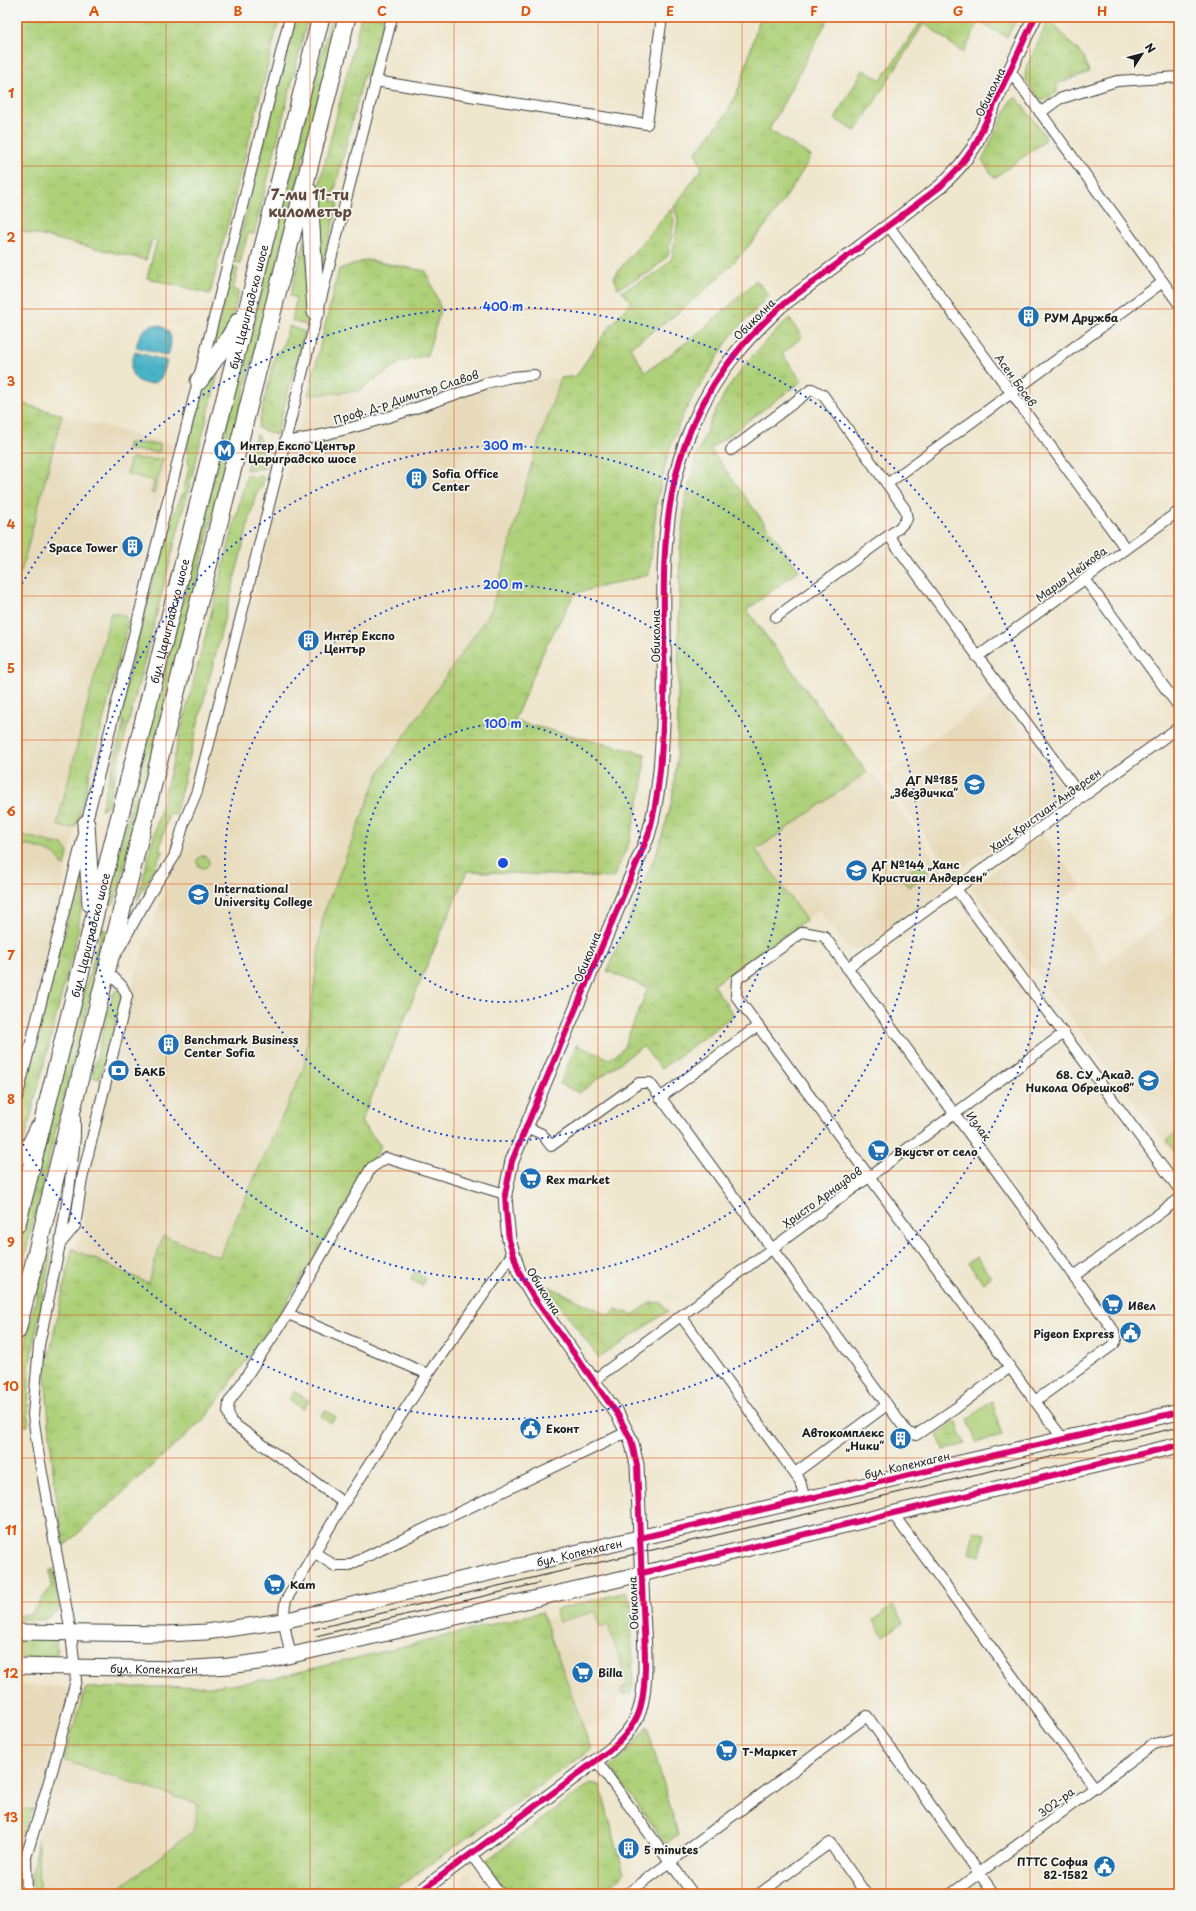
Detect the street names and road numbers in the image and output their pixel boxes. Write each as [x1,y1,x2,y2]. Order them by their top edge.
street label: Обиколна [971,64,1009,120]
street label: бул. Цариградско шосе [224,243,272,371]
street label: Обиколна [729,294,779,344]
street label: Асен Босев [991,350,1041,410]
street label: Проф. Д-р Димитър Славов [331,365,481,428]
street label: Мария Нейкова [1032,542,1110,606]
street label: бул. Цариградско шосе [145,557,193,685]
street label: Обиколна [647,609,664,663]
street label: Ханс Кристиан Андерсен [986,764,1104,856]
street label: бул. Цариградско шосе [66,871,114,999]
street label: Обиколна [569,929,605,985]
street label: Излак [962,1108,996,1145]
street label: Христо Арнаудов [779,1162,866,1232]
street label: Обиколна [523,1264,565,1318]
street label: бул. Копенхаген [862,1447,952,1483]
street label: бул. Копенхаген [535,1534,624,1570]
street label: Обиколна [624,1576,642,1630]
street label: бул. Копенхаген [110,1659,198,1678]
street label: 302-ра [1034,1783,1078,1821]

